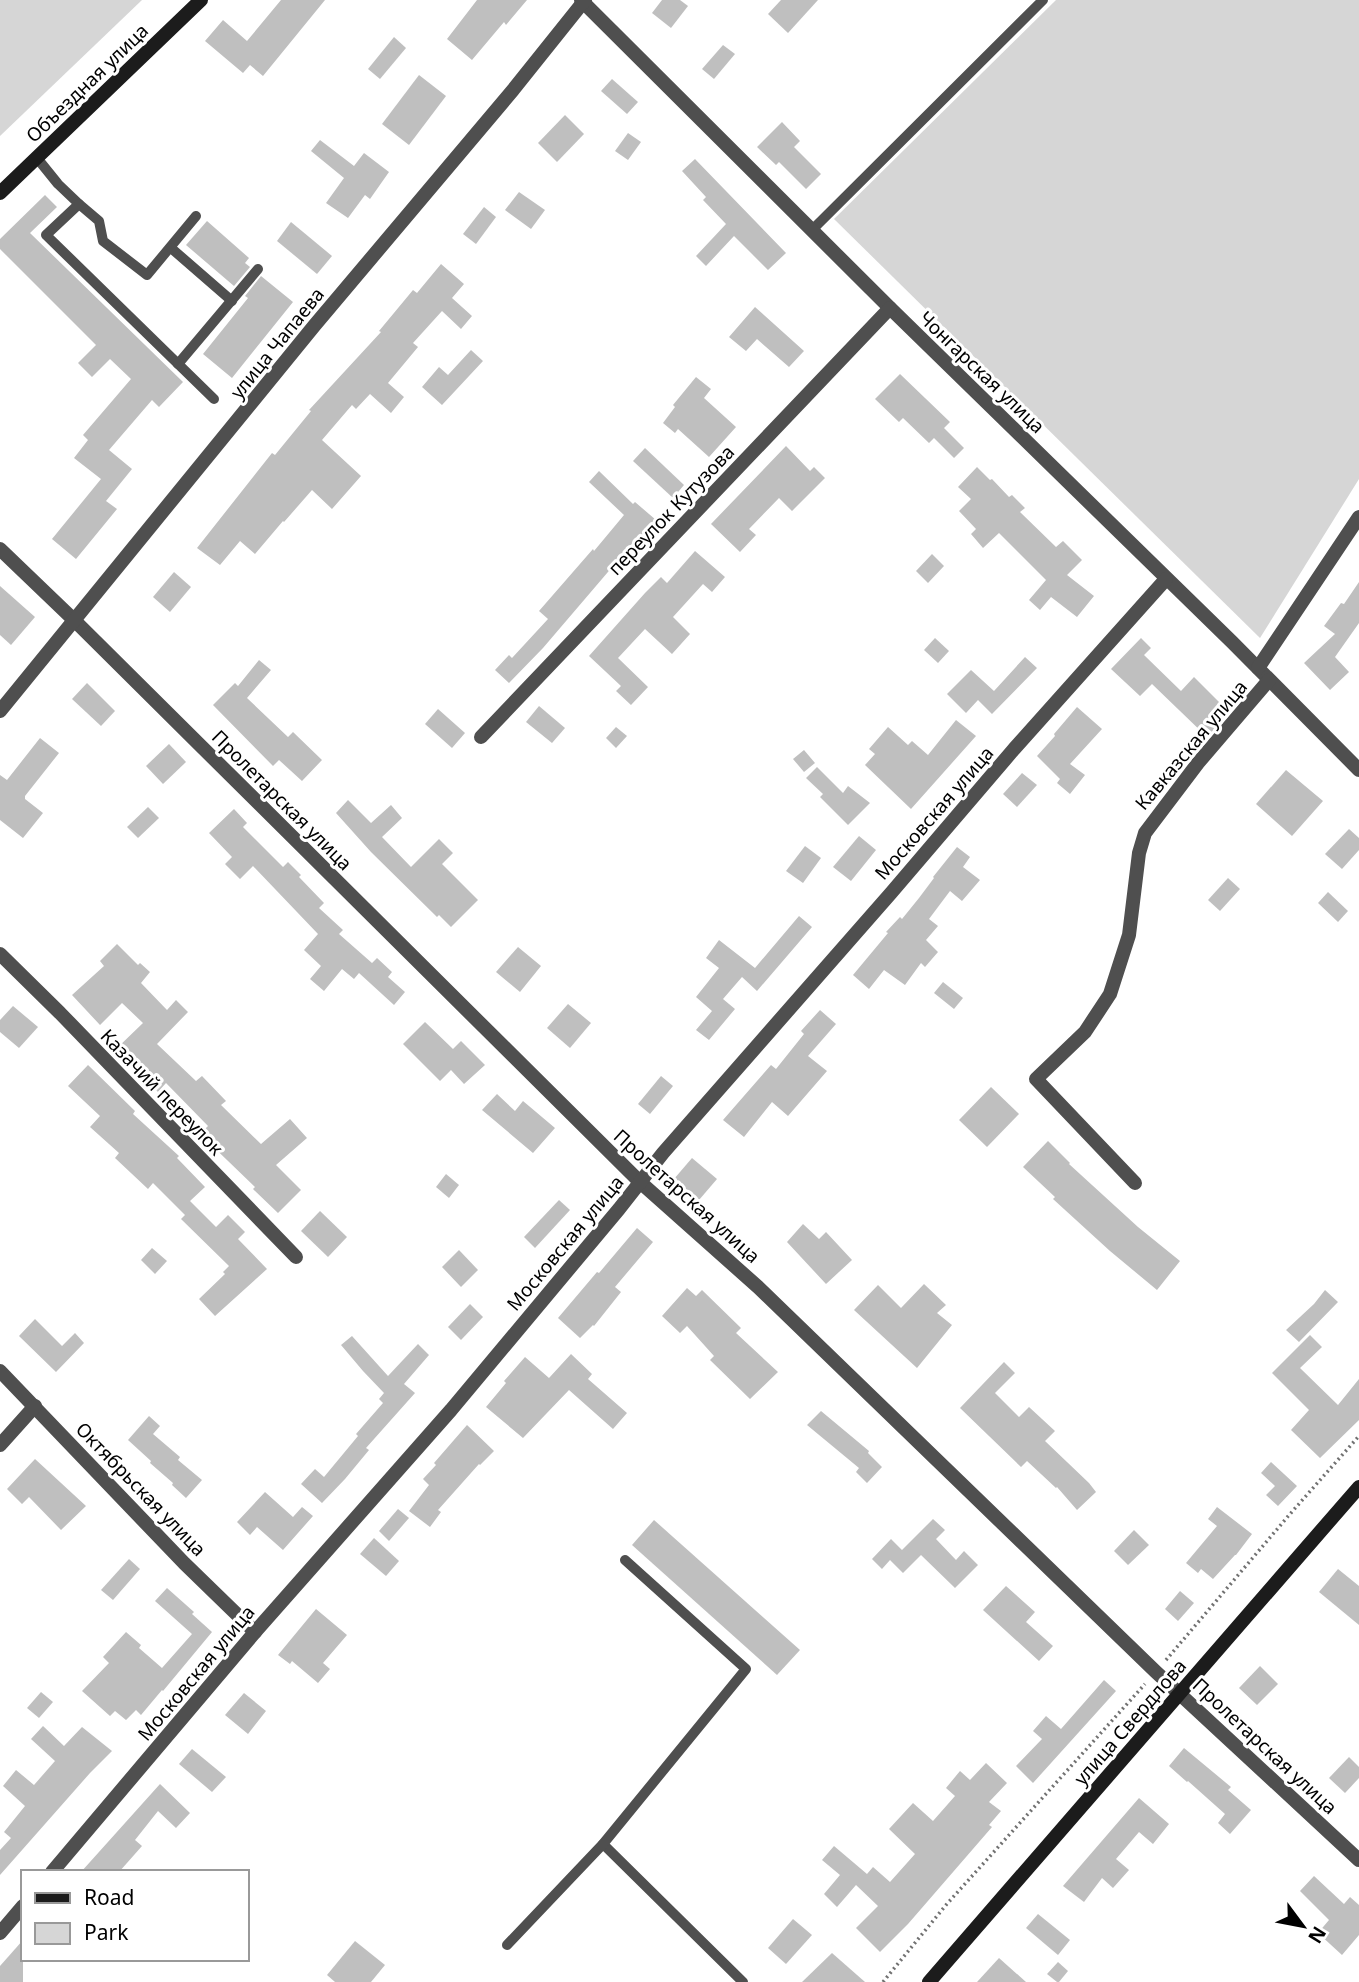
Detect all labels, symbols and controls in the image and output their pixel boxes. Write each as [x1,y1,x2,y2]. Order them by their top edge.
street label: Объездная улица [20,18,154,148]
street label: улица Чапаева [224,282,330,404]
street label: Чонгарская улица [913,305,1051,439]
street label: переулок Кутузова [602,439,740,581]
street label: Кавказская улица [1129,675,1253,815]
street label: Пролетарская улица [206,724,358,876]
street label: Московская улица [869,741,999,885]
street label: Казачий переулок [95,1023,229,1161]
street label: Пролетарская улица [608,1123,766,1269]
street label: Московская улица [501,1170,629,1316]
street label: Октябрьская улица [70,1416,212,1562]
street label: Московская улица [132,1600,260,1746]
street label: улица Свердлова [1068,1653,1192,1791]
street label: Пролетарская улица [1187,1672,1343,1820]
legend [21,1870,248,1961]
text: Road [84,1883,134,1911]
north arrow [1268,1891,1338,1961]
text: Park [84,1918,129,1946]
text: N [1302,1922,1333,1948]

